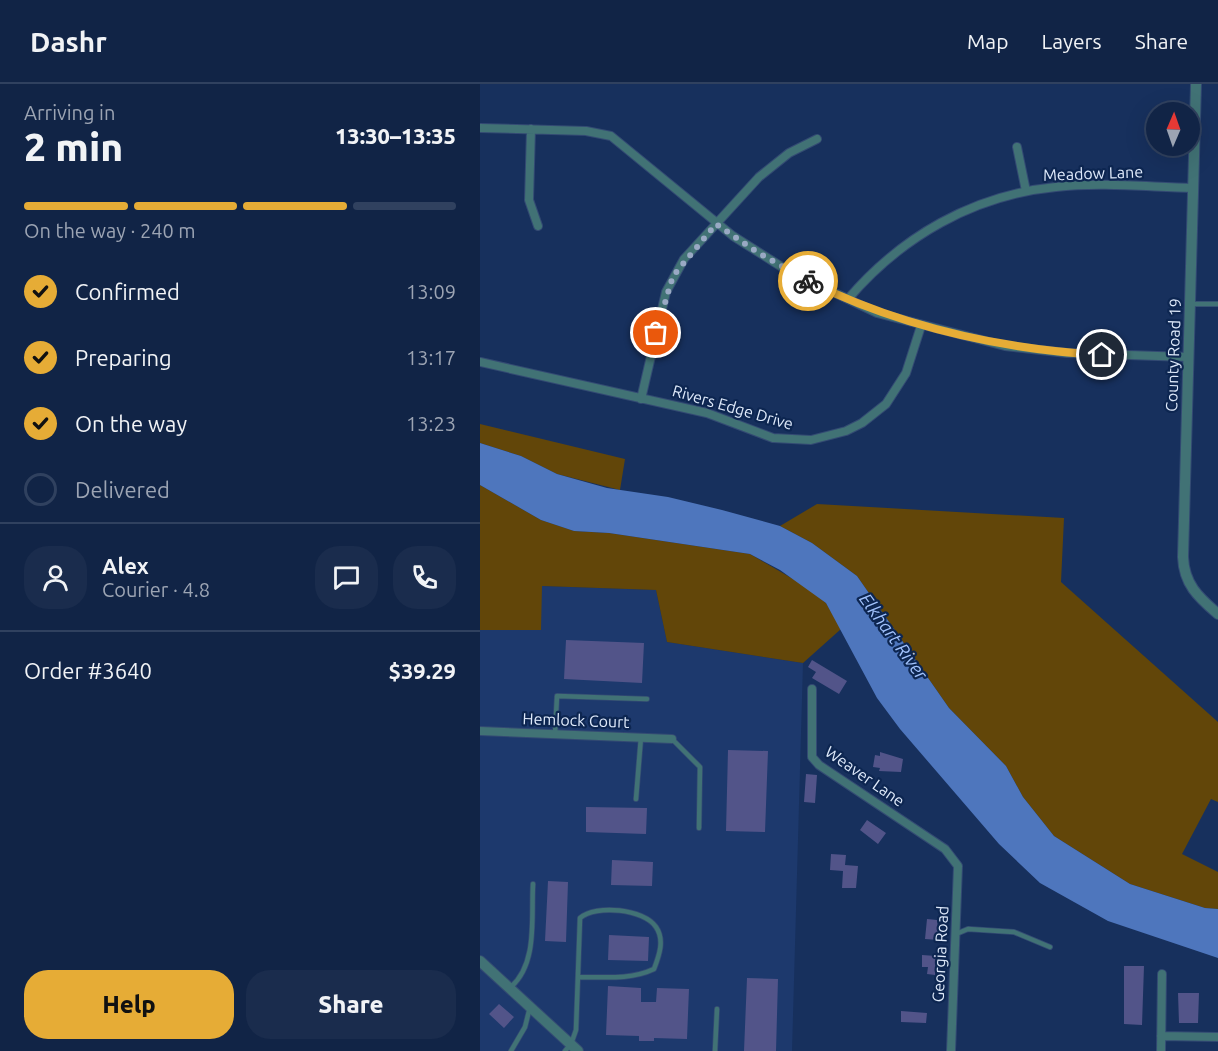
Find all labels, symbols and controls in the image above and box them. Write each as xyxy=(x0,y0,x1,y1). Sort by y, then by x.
text: Dashr xyxy=(30,26,107,57)
text: Map xyxy=(967,29,1008,53)
text: Layers xyxy=(1041,29,1102,53)
text: Share xyxy=(1135,29,1188,53)
text: Arriving in xyxy=(24,101,115,124)
north arrow xyxy=(1146,102,1200,156)
map controls xyxy=(1146,102,1200,156)
text: 13:30–13:35 xyxy=(335,123,456,148)
text: 2 min xyxy=(24,125,123,168)
street label: Meadow Lane xyxy=(1043,162,1143,184)
text: On the way · 240 m xyxy=(24,219,196,242)
courier xyxy=(778,251,838,311)
icon: bike xyxy=(792,265,825,298)
icon: check xyxy=(24,275,57,308)
text: Confirmed xyxy=(75,279,180,304)
text: 13:09 xyxy=(406,280,456,303)
street label: County Road 19 xyxy=(1162,298,1184,412)
pin xyxy=(630,307,681,358)
icon: bag xyxy=(639,316,672,349)
pin xyxy=(1076,329,1127,380)
icon: home xyxy=(1085,338,1118,371)
icon: check xyxy=(24,341,57,374)
text: Preparing xyxy=(75,345,172,370)
text: 13:17 xyxy=(406,346,456,369)
street label: Rivers Edge Drive xyxy=(671,381,795,433)
icon: check xyxy=(24,407,57,440)
text: On the way xyxy=(75,411,187,436)
text: 13:23 xyxy=(406,412,456,435)
text: Delivered xyxy=(75,477,170,502)
button: person xyxy=(24,546,87,609)
button: chat xyxy=(315,546,378,609)
button: phone xyxy=(393,546,456,609)
text: Alex xyxy=(102,553,149,578)
text: Courier · 4.8 xyxy=(102,578,210,601)
water label: Elkhart River xyxy=(856,589,933,684)
text: Order #3640 xyxy=(24,658,152,683)
text: $39.29 xyxy=(389,658,456,683)
street label: Hemlock Court xyxy=(522,709,631,731)
street label: Weaver Lane xyxy=(822,742,908,810)
street label: Georgia Road xyxy=(928,905,952,1003)
button: Help xyxy=(24,970,234,1039)
button: Share xyxy=(246,970,456,1039)

